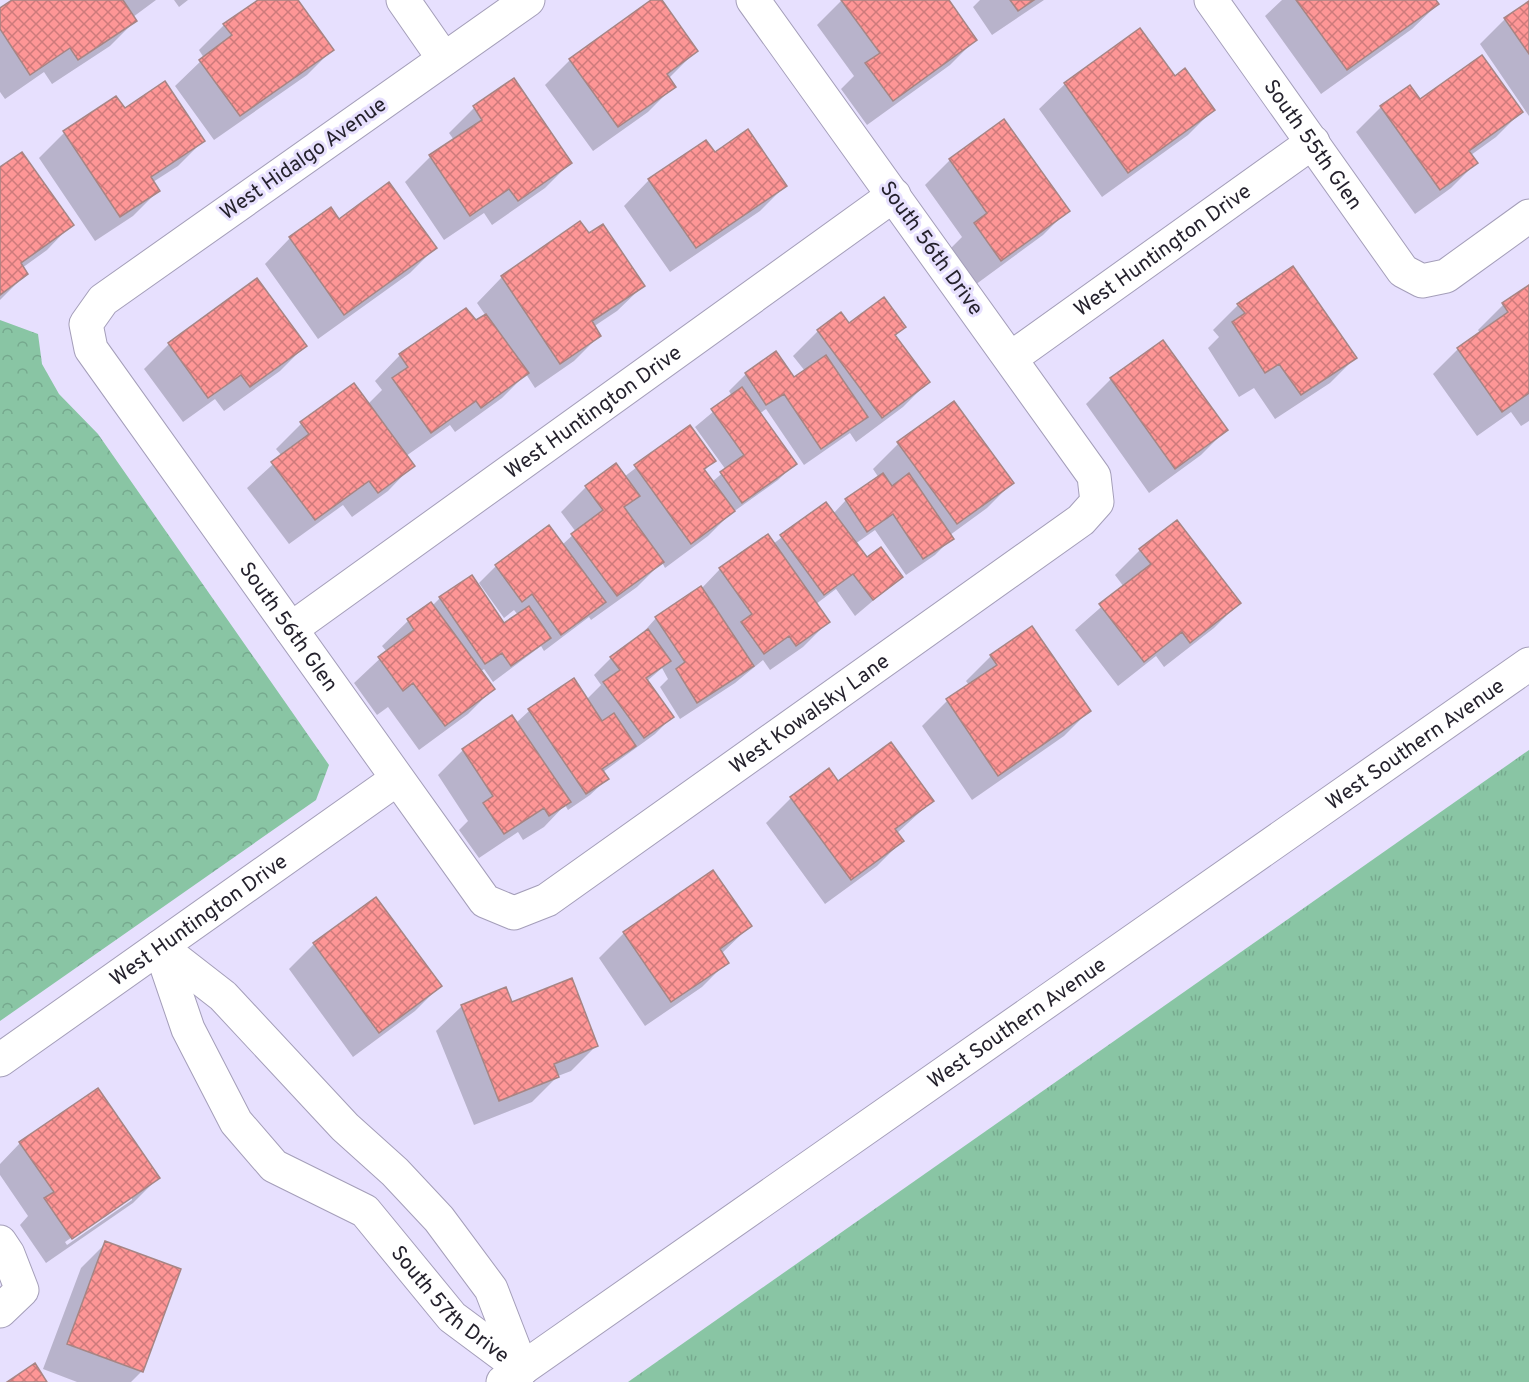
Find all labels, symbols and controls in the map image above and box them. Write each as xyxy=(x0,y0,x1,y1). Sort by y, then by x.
street label: South 55th Glen xyxy=(1257,75,1368,216)
street label: West Hidalgo Avenue xyxy=(215,92,392,227)
street label: South 56th Drive xyxy=(873,176,989,321)
street label: West Huntington Drive xyxy=(1069,178,1257,324)
street label: West Huntington Drive xyxy=(500,340,688,486)
street label: South 56th Glen xyxy=(232,557,343,698)
street label: West Kowalsky Lane xyxy=(725,648,895,781)
street label: West Southern Avenue xyxy=(1321,673,1510,817)
street label: West Huntington Drive xyxy=(105,849,293,993)
street label: West Southern Avenue xyxy=(923,952,1112,1096)
street label: South 57th Drive xyxy=(384,1241,514,1370)

